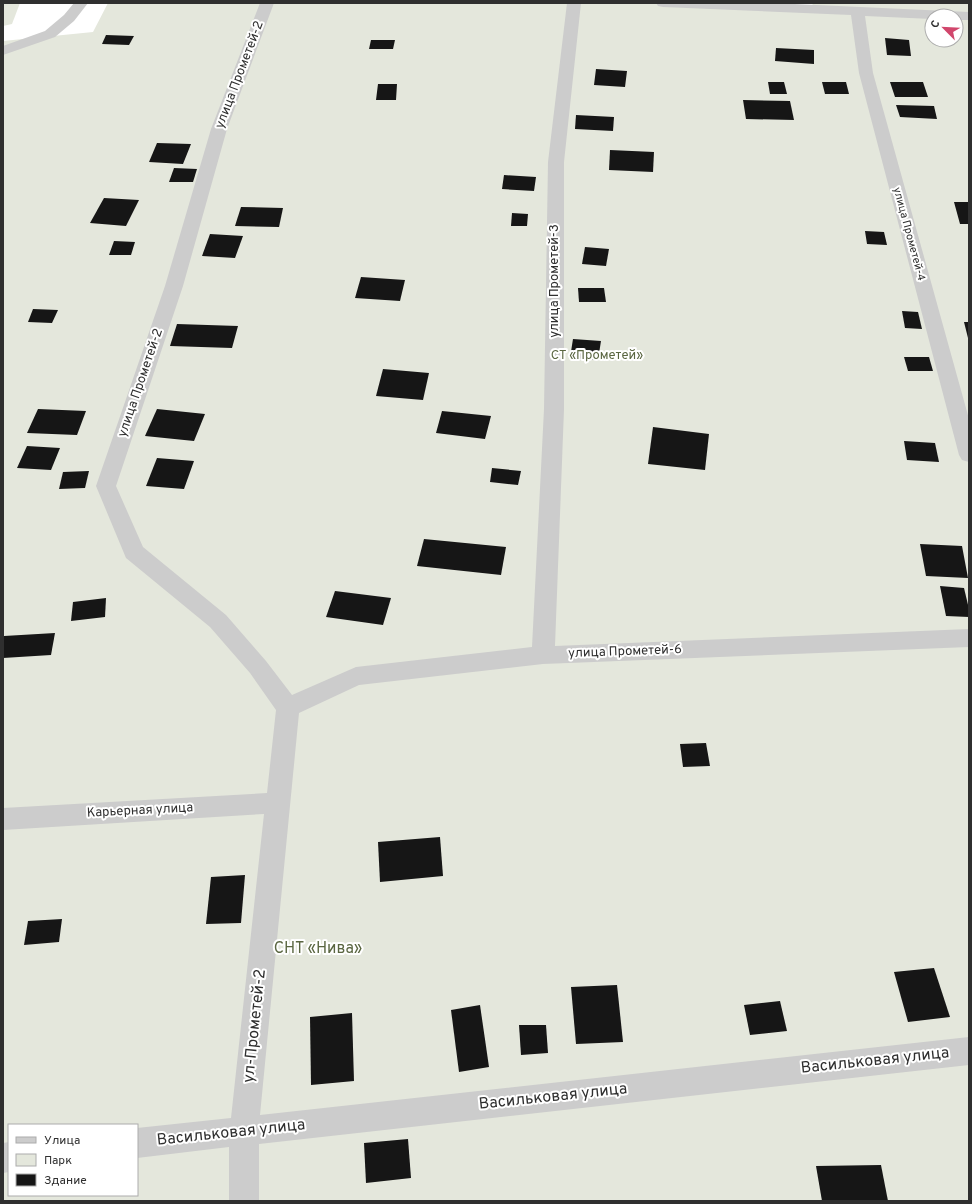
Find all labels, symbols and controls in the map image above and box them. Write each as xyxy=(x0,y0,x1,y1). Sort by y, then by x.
north arrow xyxy=(924,8,964,48)
text: С xyxy=(928,18,944,30)
street label: улица Прометей-2 xyxy=(212,19,268,131)
street label: улица Прометей-4 xyxy=(890,186,928,283)
street label: улица Прометей-3 xyxy=(547,224,563,338)
street label: улица Прометей-2 xyxy=(115,327,167,439)
park label: СТ «Прометей» xyxy=(551,348,643,364)
street label: улица Прометей-6 xyxy=(568,642,682,662)
street label: Карьерная улица xyxy=(86,800,194,822)
park label: СНТ «Нива» xyxy=(274,939,362,959)
street label: ул-Прометей-2 xyxy=(239,968,271,1084)
street label: Васильковая улица xyxy=(800,1043,950,1079)
street label: Васильковая улица xyxy=(478,1079,628,1115)
street label: Васильковая улица xyxy=(156,1115,306,1151)
legend xyxy=(8,1124,138,1196)
text: Улица xyxy=(44,1133,80,1149)
text: Парк xyxy=(44,1153,72,1169)
text: Здание xyxy=(44,1173,87,1189)

